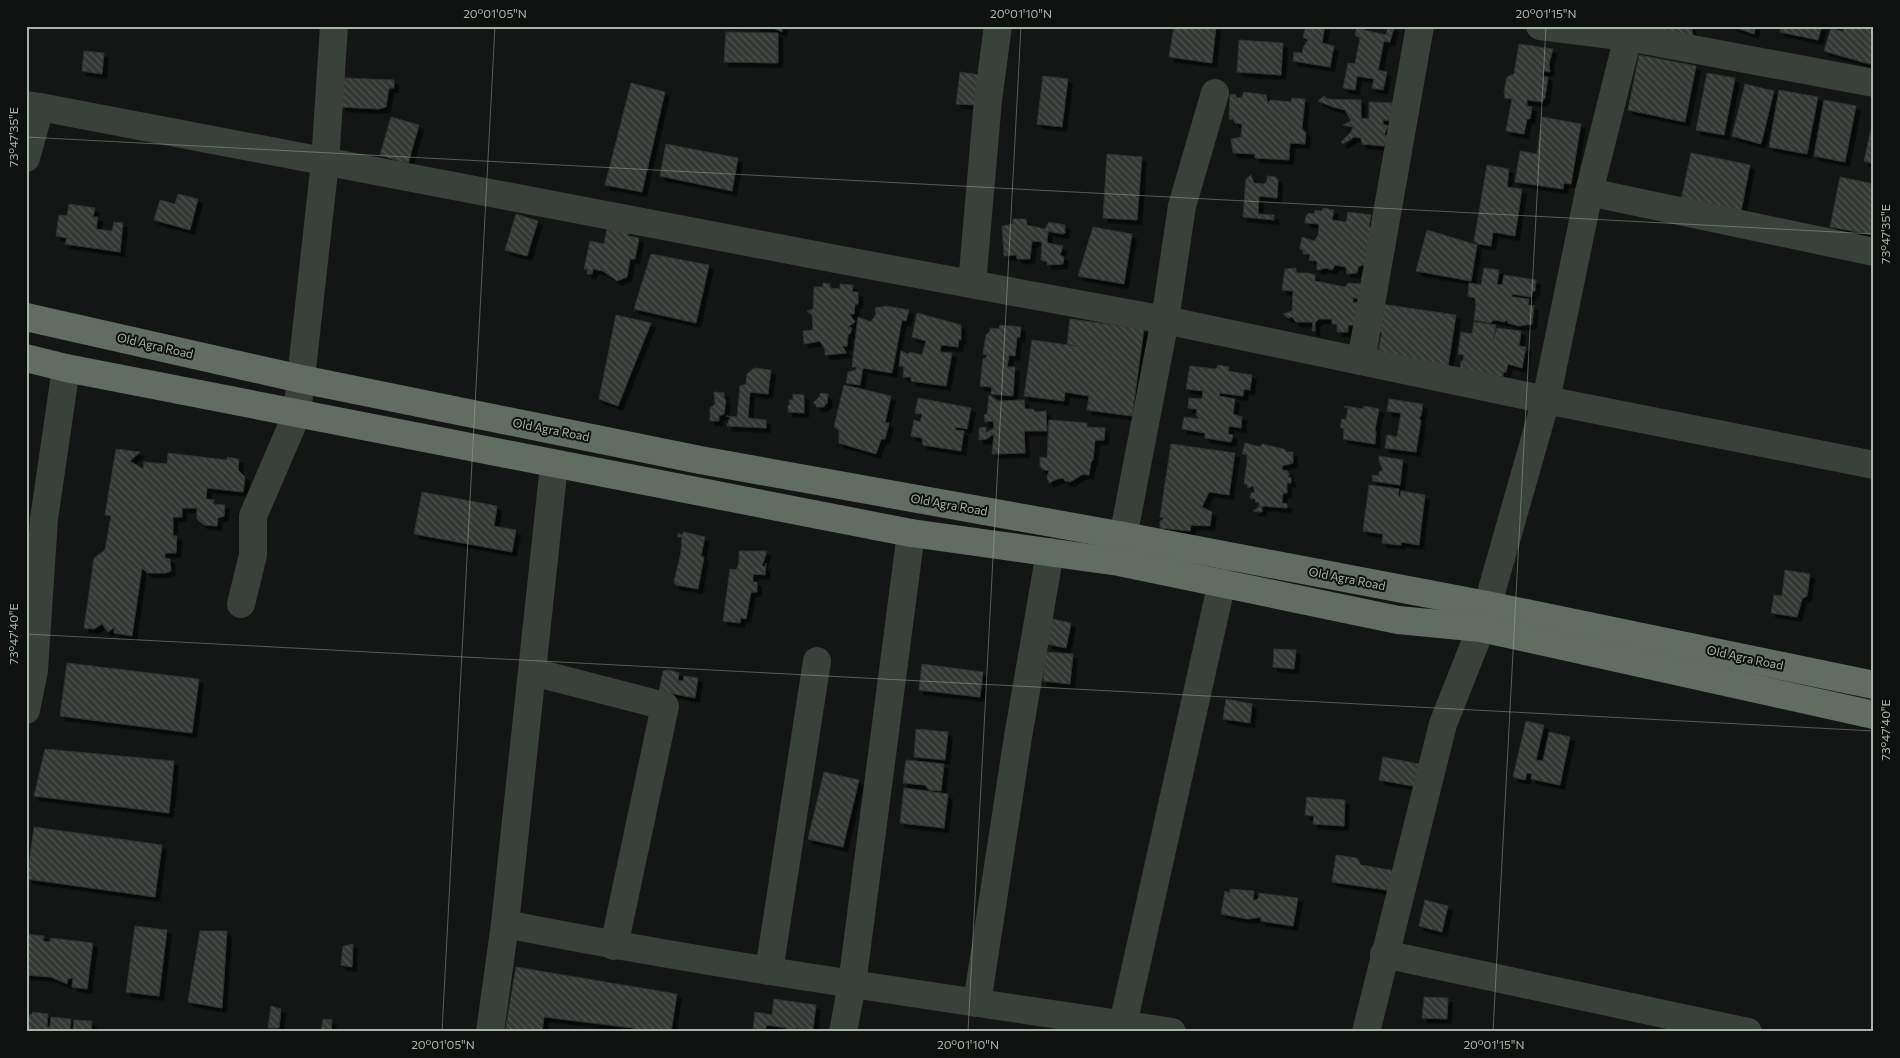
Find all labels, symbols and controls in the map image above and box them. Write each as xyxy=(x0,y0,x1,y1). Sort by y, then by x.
text: 20°01'05"N xyxy=(463,6,527,20)
text: 20°01'10"N xyxy=(990,6,1052,20)
text: 20°01'15"N xyxy=(1516,6,1577,20)
text: 73°47'35"E xyxy=(6,107,20,167)
text: 73°47'35"E xyxy=(1878,204,1892,264)
street label: Old Agra Road xyxy=(116,329,195,361)
street label: Old Agra Road xyxy=(512,415,591,443)
street label: Old Agra Road xyxy=(910,490,989,518)
street label: Old Agra Road xyxy=(1308,564,1387,592)
text: 73°47'40"E xyxy=(6,603,20,665)
street label: Old Agra Road xyxy=(1706,642,1785,672)
text: 73°47'40"E xyxy=(1878,699,1892,761)
text: 20°01'05"N xyxy=(411,1037,475,1051)
text: 20°01'10"N xyxy=(937,1037,999,1051)
text: 20°01'15"N xyxy=(1464,1037,1525,1051)

